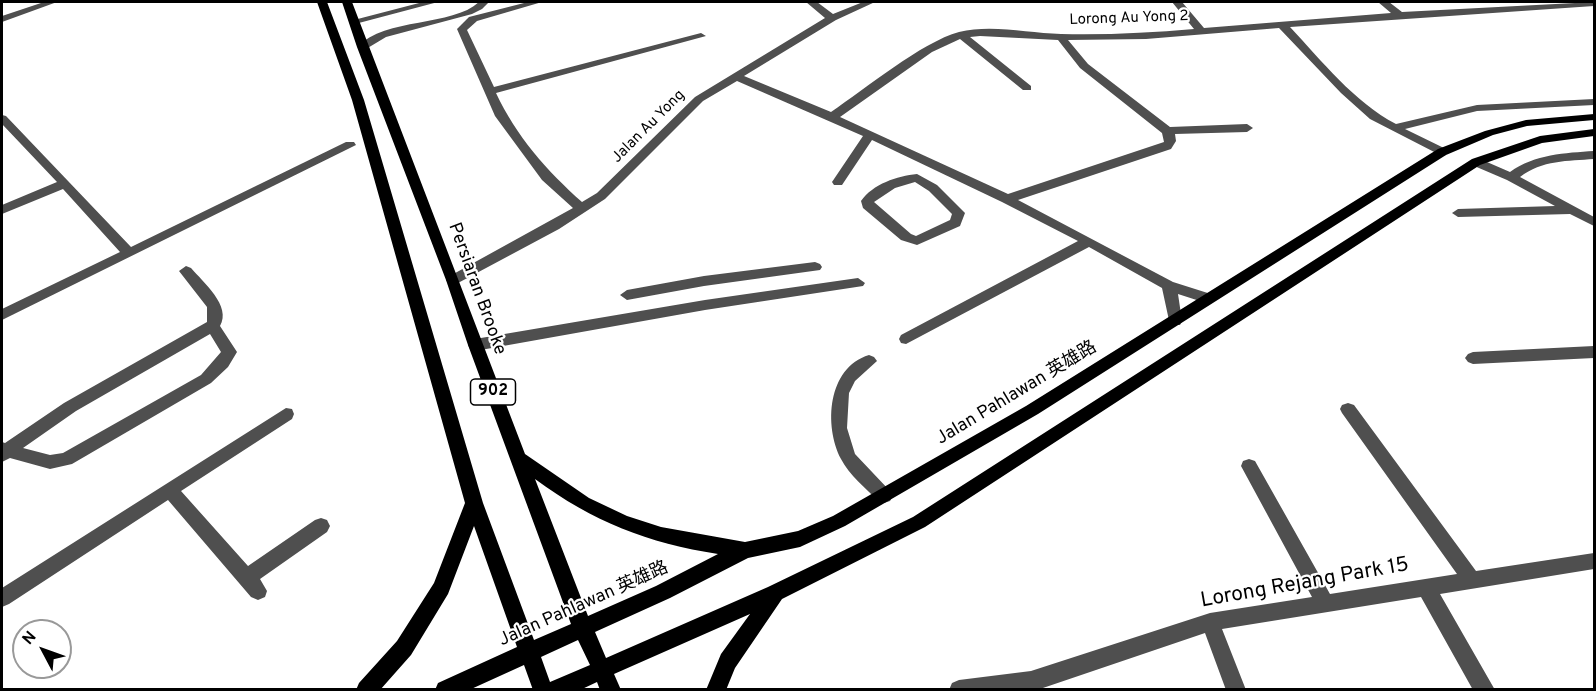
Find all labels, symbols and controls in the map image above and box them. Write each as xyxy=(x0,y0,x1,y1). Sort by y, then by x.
street label: Lorong Au Yong 2 xyxy=(1069,8,1189,30)
street label: Jalan Au Yong xyxy=(609,87,689,167)
street label: Persiaran Brooke xyxy=(442,220,510,358)
street label: Jalan Pahlawan 英雄路 xyxy=(933,338,1101,450)
road number: 902 xyxy=(470,379,516,405)
street label: Lorong Rejang Park 15 xyxy=(1199,553,1411,615)
street label: Jalan Pahlawan 英雄路 xyxy=(496,558,672,652)
north arrow xyxy=(12,619,72,679)
text: N xyxy=(19,628,41,649)

